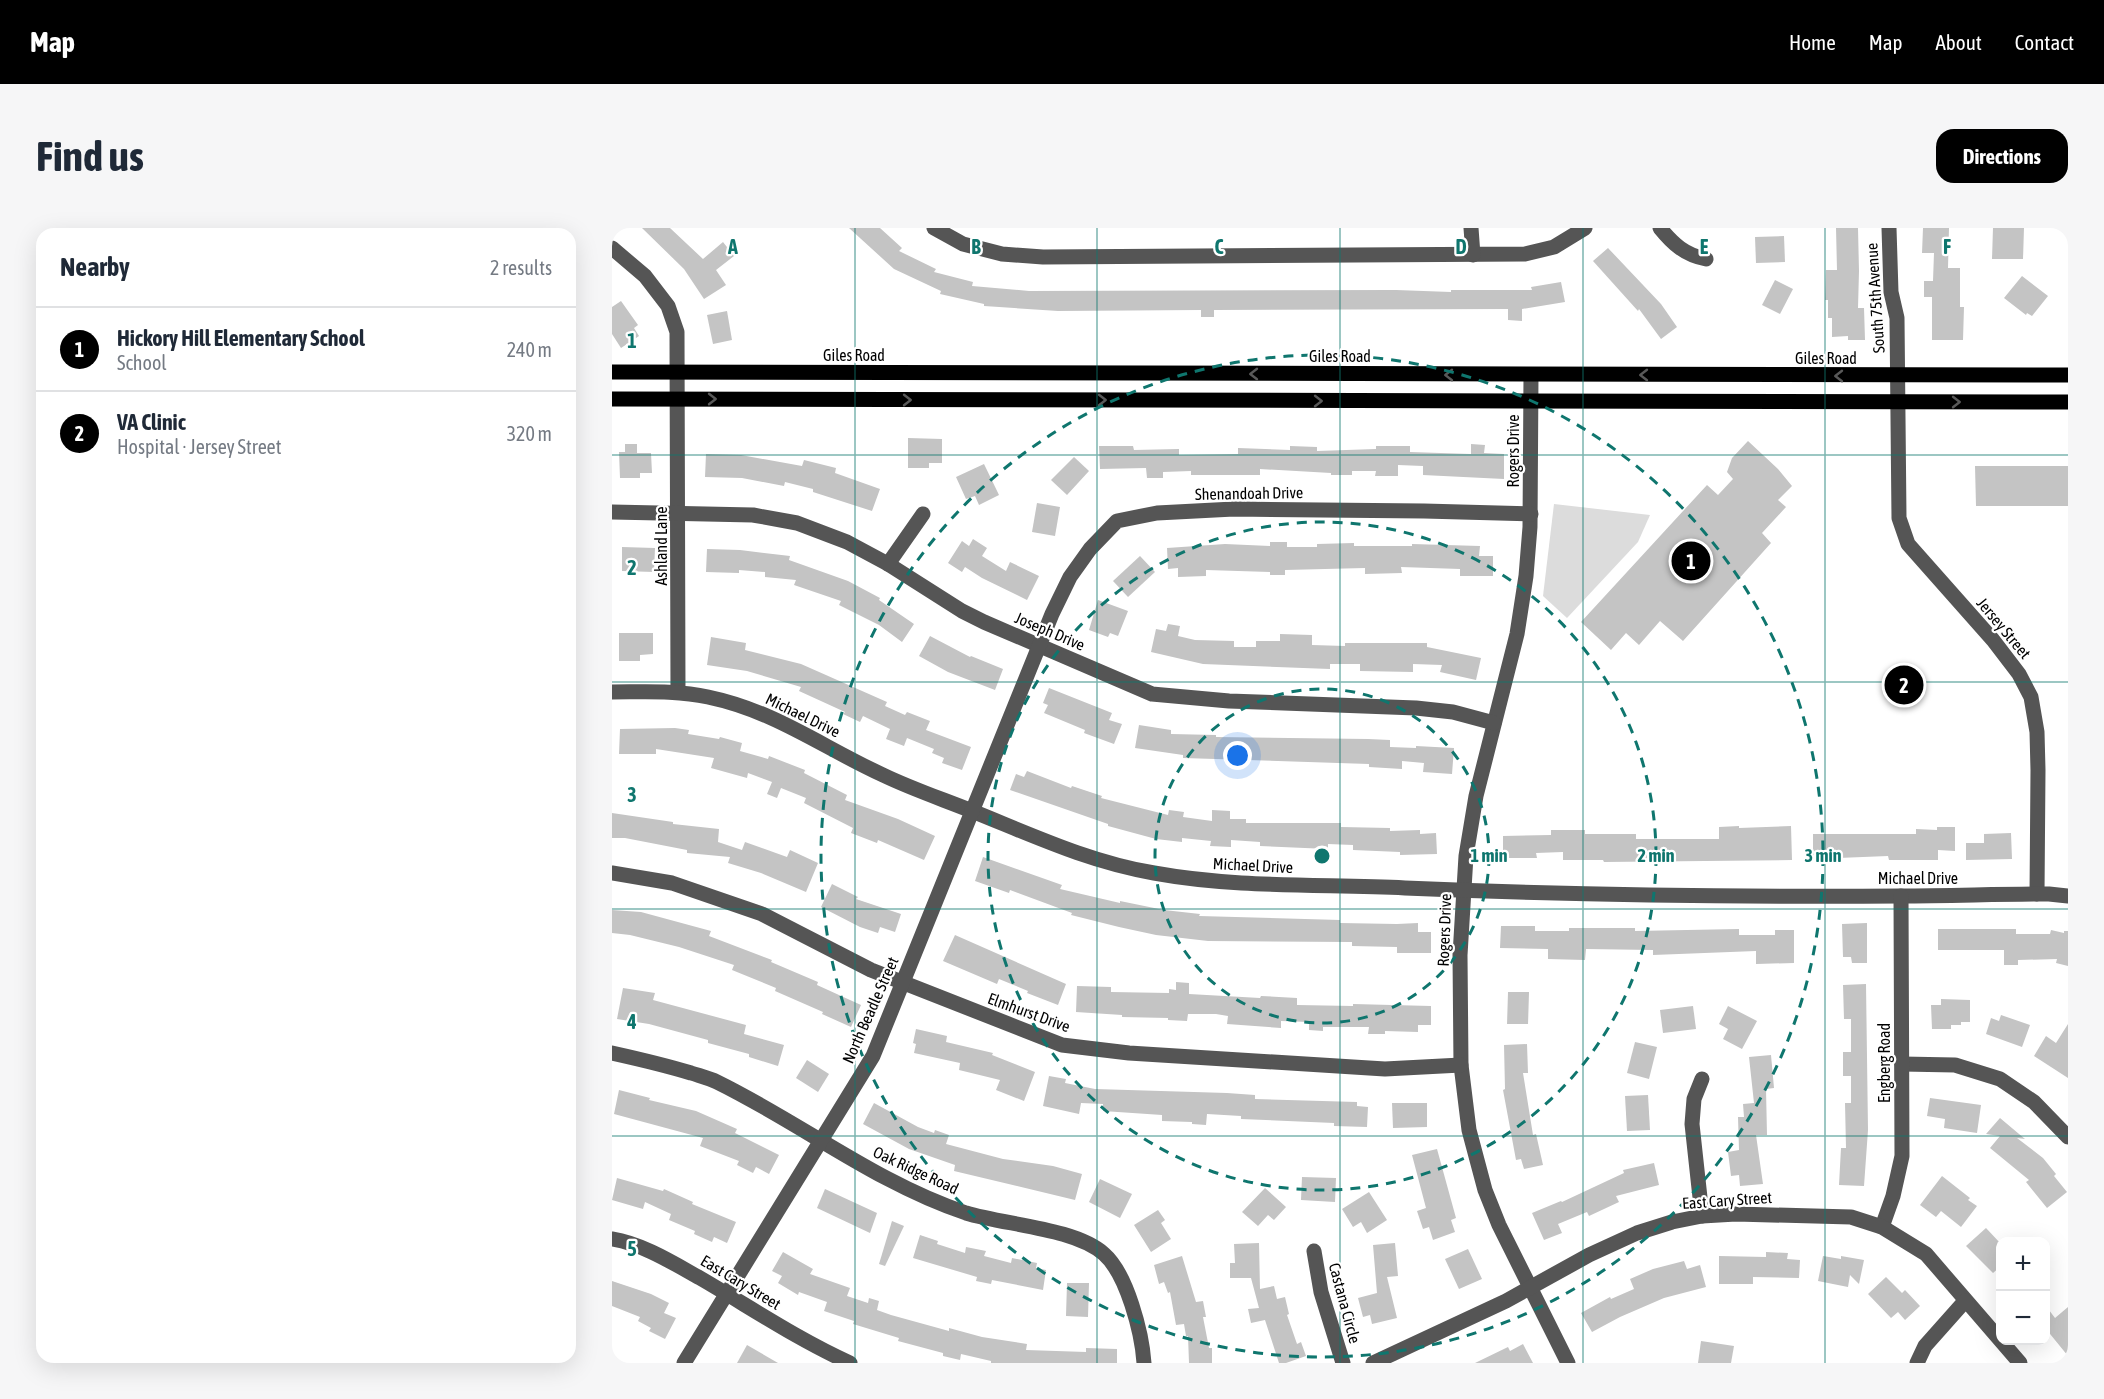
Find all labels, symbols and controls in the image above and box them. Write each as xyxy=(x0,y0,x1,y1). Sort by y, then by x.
text: Map xyxy=(30,26,75,58)
text: Home xyxy=(1789,30,1836,54)
text: Map xyxy=(1869,30,1903,54)
text: About xyxy=(1936,30,1982,54)
text: Contact xyxy=(2015,30,2074,54)
button: Directions xyxy=(1936,129,2068,183)
text: Find us xyxy=(36,132,144,180)
text: A xyxy=(727,235,738,258)
text: B xyxy=(971,235,981,258)
text: C xyxy=(1215,235,1224,258)
text: D xyxy=(1455,235,1467,258)
text: E xyxy=(1700,235,1709,258)
text: F xyxy=(1943,235,1951,258)
street label: South 75th Avenue xyxy=(1862,242,1888,354)
text: Nearby xyxy=(60,252,130,282)
text: 2 results xyxy=(490,256,552,279)
text: Hickory Hill Elementary School xyxy=(117,325,365,351)
text: 1 xyxy=(627,329,637,352)
text: 1 xyxy=(75,338,84,361)
text: 240 m xyxy=(507,338,552,361)
street label: Giles Road xyxy=(823,346,885,364)
street label: Giles Road xyxy=(1309,347,1371,365)
street label: Giles Road xyxy=(1795,349,1857,367)
text: School xyxy=(117,351,167,374)
one-way arrow xyxy=(1249,368,1258,380)
one-way arrow xyxy=(1444,369,1453,381)
one-way arrow xyxy=(1639,369,1648,381)
one-way arrow xyxy=(1834,370,1843,382)
one-way arrow xyxy=(708,393,717,405)
one-way arrow xyxy=(903,394,912,406)
one-way arrow xyxy=(1098,394,1107,406)
one-way arrow xyxy=(1314,395,1323,407)
one-way arrow xyxy=(1951,396,1960,408)
text: VA Clinic xyxy=(117,409,186,435)
street label: Rogers Drive xyxy=(1504,415,1523,487)
text: 2 xyxy=(75,422,84,445)
text: 320 m xyxy=(507,422,552,445)
text: Hospital · Jersey Street xyxy=(117,435,281,458)
street label: Shenandoah Drive xyxy=(1195,483,1303,503)
street label: Ashland Lane xyxy=(652,506,670,586)
pin: 1 xyxy=(1672,538,1710,584)
text: 2 xyxy=(627,556,637,579)
street label: Jersey Street xyxy=(1973,594,2035,663)
street label: Joseph Drive xyxy=(1012,608,1088,655)
pin: 2 xyxy=(1884,662,1924,708)
street label: Michael Drive xyxy=(763,689,843,741)
your location xyxy=(1223,741,1252,770)
text: 3 xyxy=(627,783,637,806)
text: 1 min xyxy=(1471,845,1508,866)
text: 2 min xyxy=(1638,845,1675,866)
text: 3 min xyxy=(1805,845,1842,866)
centre of rings xyxy=(1312,846,1332,866)
street label: Michael Drive xyxy=(1212,854,1294,876)
street label: Michael Drive xyxy=(1878,869,1958,887)
street label: Rogers Drive xyxy=(1434,893,1455,967)
street label: North Beadle Street xyxy=(838,954,902,1066)
street label: Elmhurst Drive xyxy=(985,989,1073,1035)
text: 4 xyxy=(626,1010,637,1033)
street label: Engberg Road xyxy=(1875,1023,1894,1103)
street label: Oak Ridge Road xyxy=(870,1142,961,1198)
street label: East Cary Street xyxy=(1682,1188,1773,1213)
text: 5 xyxy=(627,1237,637,1260)
map controls xyxy=(1996,1237,2050,1345)
button: + xyxy=(1996,1237,2050,1291)
street label: East Cary Street xyxy=(697,1251,785,1314)
street label: Castana Circle xyxy=(1326,1261,1364,1345)
button: − xyxy=(1996,1291,2050,1345)

